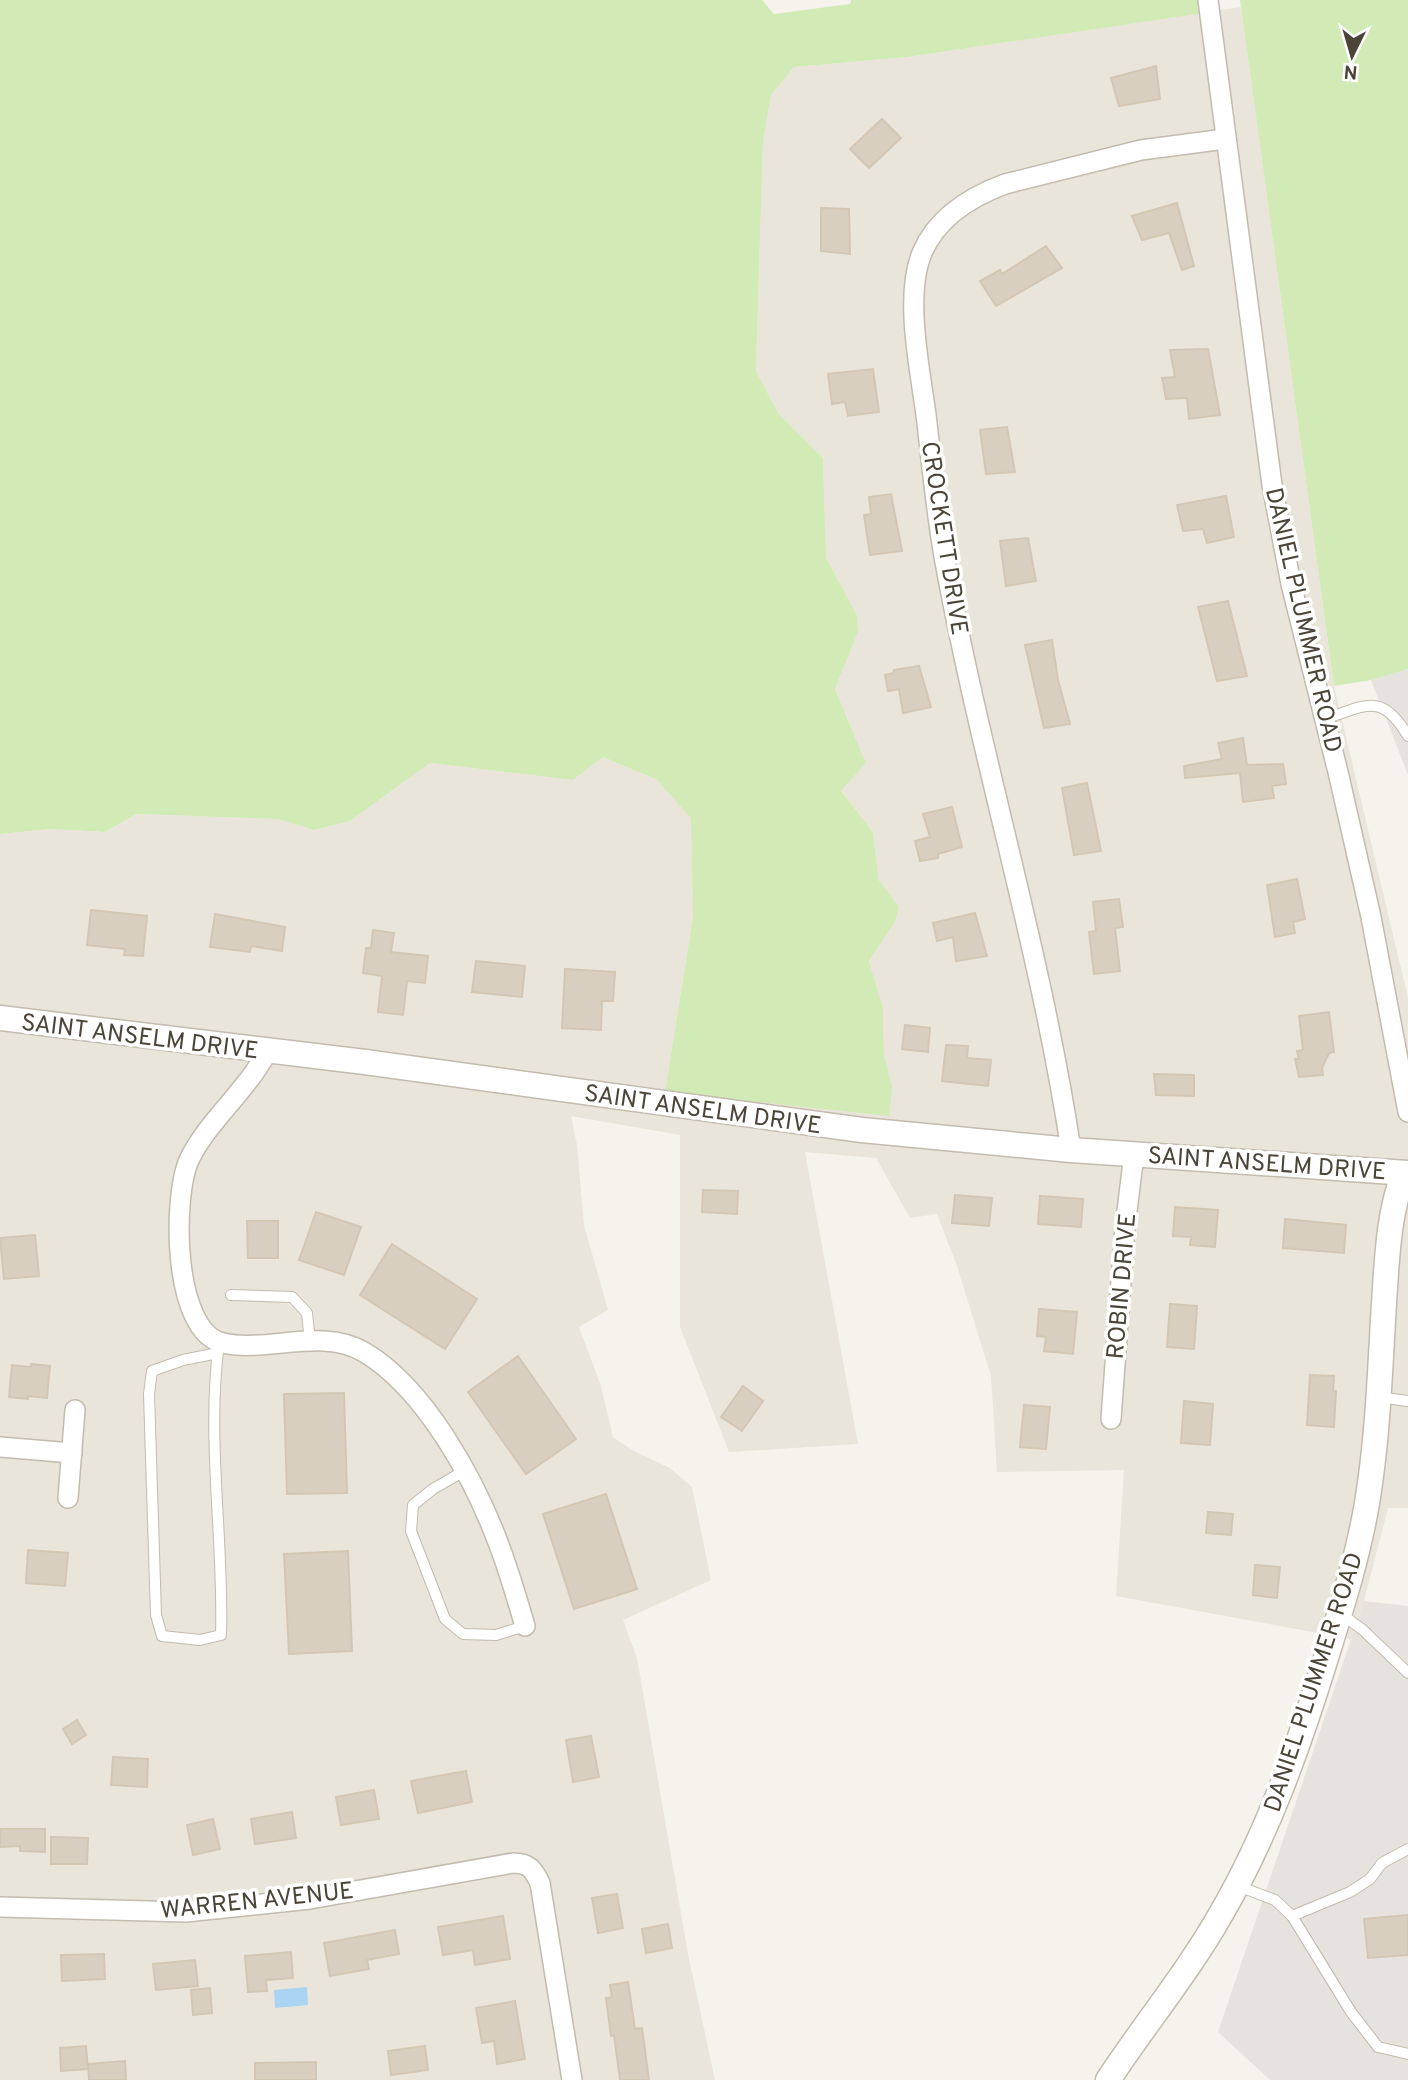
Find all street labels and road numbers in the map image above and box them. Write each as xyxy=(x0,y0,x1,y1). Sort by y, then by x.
street label: CROCKETT DRIVE xyxy=(913,439,973,637)
street label: DANIEL PLUMMER ROAD xyxy=(1257,485,1347,756)
street label: SAINT ANSELM DRIVE xyxy=(19,1009,260,1067)
street label: SAINT ANSELM DRIVE xyxy=(582,1079,823,1142)
street label: SAINT ANSELM DRIVE xyxy=(1147,1142,1387,1188)
street label: ROBIN DRIVE xyxy=(1102,1212,1144,1361)
street label: DANIEL PLUMMER ROAD xyxy=(1259,1549,1371,1816)
street label: WARREN AVENUE xyxy=(159,1877,355,1927)

